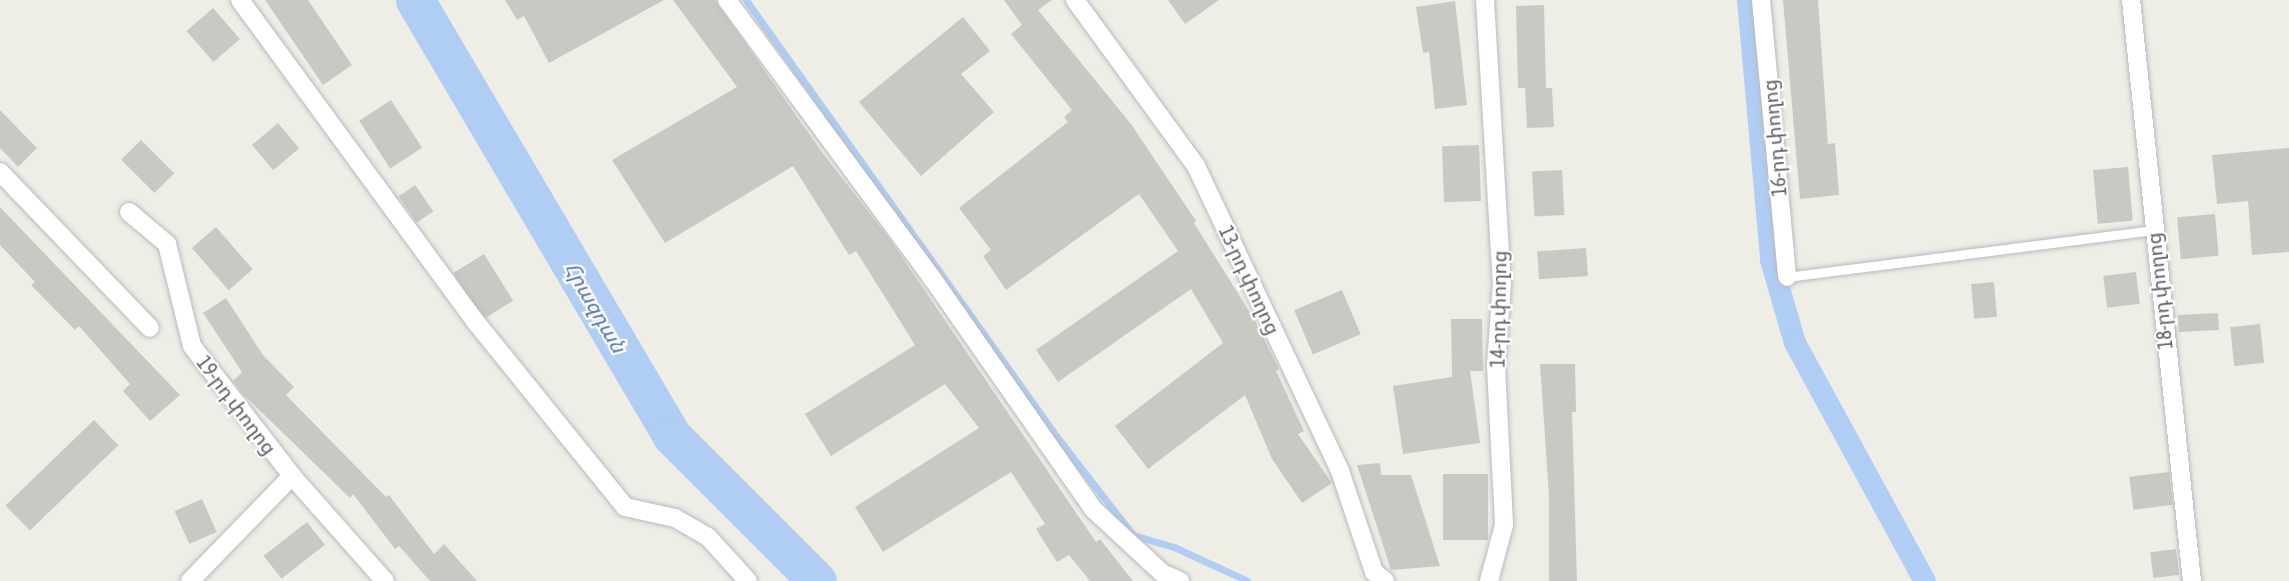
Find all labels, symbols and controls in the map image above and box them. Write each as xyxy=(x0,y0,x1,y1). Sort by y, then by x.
street label: 16-րդ փողոց xyxy=(1757,79,1791,197)
street label: 13-րդ փողոց xyxy=(1214,222,1286,338)
street label: 18-րդ փողոց xyxy=(2141,231,2177,351)
street label: 14-րդ փողոց xyxy=(1485,250,1511,368)
water label: Հրազդան xyxy=(560,257,632,357)
street label: 19-րդ փողոց xyxy=(192,351,282,459)

